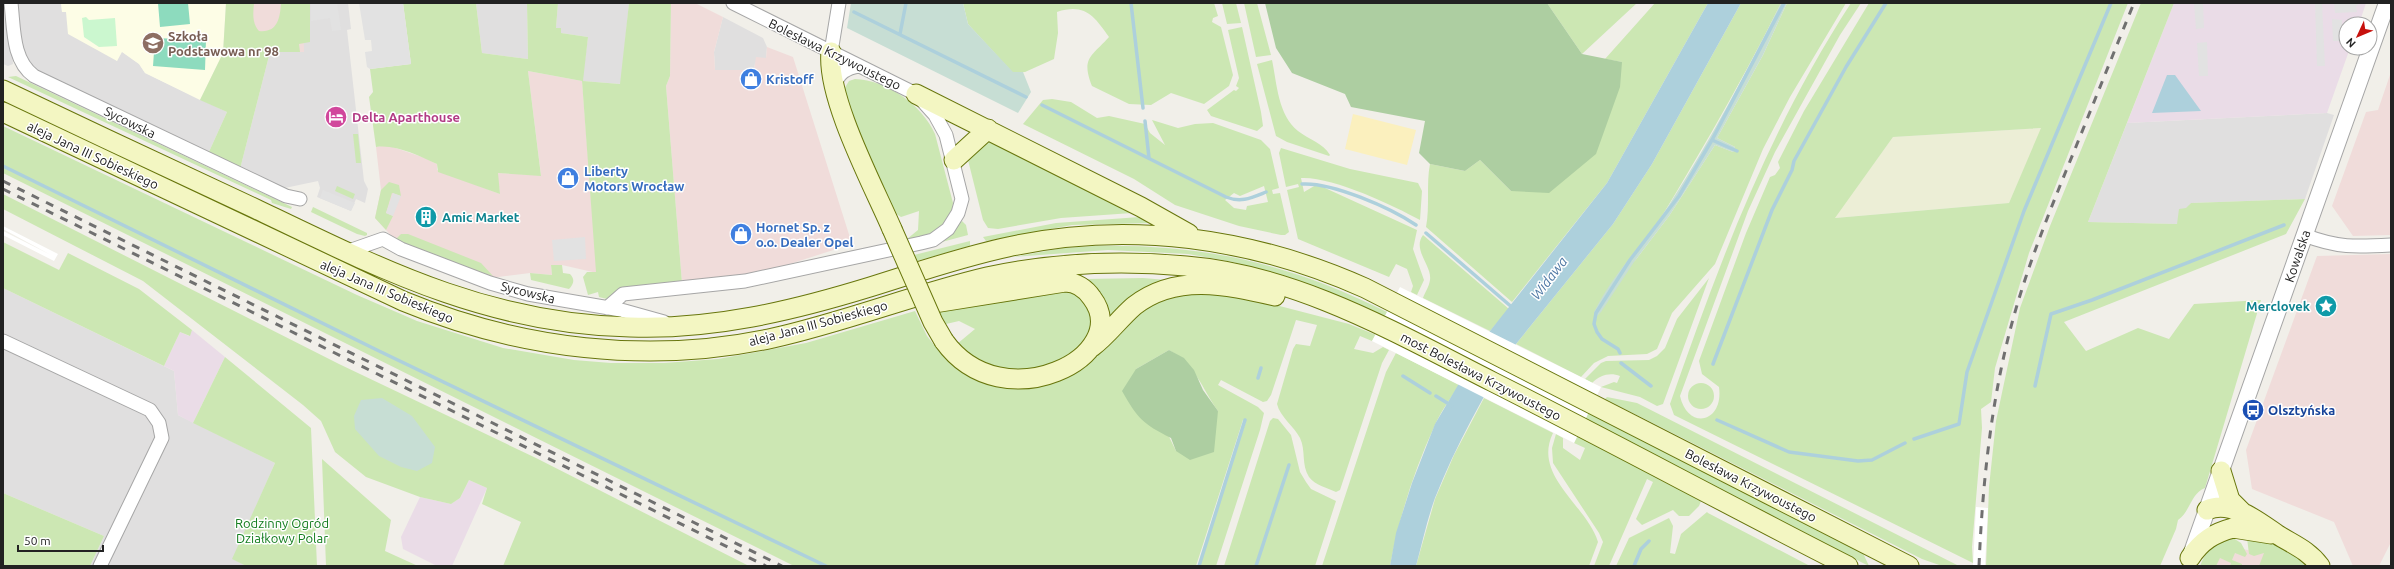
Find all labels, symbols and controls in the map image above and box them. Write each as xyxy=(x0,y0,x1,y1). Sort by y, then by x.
street label: Bolesława Krzywoustego xyxy=(767,16,903,92)
north arrow xyxy=(2338,16,2378,56)
place label: Szkoła Podstawowa nr 98 xyxy=(168,29,279,58)
school or university icon: Szkoła Podstawowa nr 98 xyxy=(140,30,166,56)
text: N xyxy=(2344,36,2358,50)
shop icon: Kristoff xyxy=(738,66,764,92)
place label: Kristoff xyxy=(766,72,814,86)
street label: Sycowska xyxy=(102,104,158,140)
hotel icon: Delta Aparthouse xyxy=(323,104,349,130)
place label: Delta Aparthouse xyxy=(352,110,460,124)
street label: aleja Jana III Sobieskiego xyxy=(25,118,161,192)
place label: Liberty Motors Wrocław xyxy=(584,164,684,193)
shop icon: Liberty Motors Wrocław xyxy=(555,165,581,191)
building icon: Amic Market xyxy=(413,204,439,230)
place label: Amic Market xyxy=(442,210,520,224)
place label: Hornet Sp. z o.o. Dealer Opel xyxy=(756,220,854,249)
shop icon: Hornet Sp. z o.o. Dealer Opel xyxy=(728,221,754,247)
street label: Kowalska xyxy=(2282,228,2312,284)
water label: Widawa xyxy=(1527,253,1571,303)
street label: aleja Jana III Sobieskiego xyxy=(318,257,456,325)
street label: Sycowska xyxy=(499,279,557,305)
place icon: Merclovek xyxy=(2313,293,2339,319)
street label: aleja Jana III Sobieskiego xyxy=(747,298,889,348)
place label: Merclovek xyxy=(2246,299,2311,313)
street label: most Bolesława Krzywoustego xyxy=(1399,329,1563,423)
bus stop icon: Olsztyńska xyxy=(2240,397,2266,423)
place label: Olsztyńska xyxy=(2268,403,2335,417)
street label: Bolesława Krzywoustego xyxy=(1683,446,1819,524)
park label: Rodzinny Ogród Działkowy Polar xyxy=(235,516,329,545)
scale bar xyxy=(18,527,103,553)
text: 50 m xyxy=(24,534,51,547)

